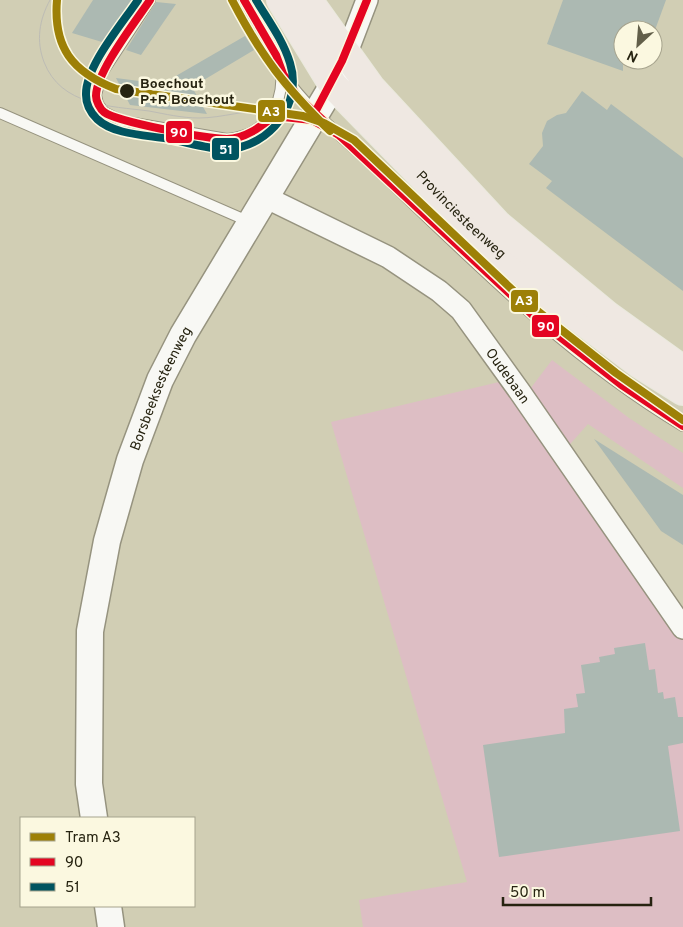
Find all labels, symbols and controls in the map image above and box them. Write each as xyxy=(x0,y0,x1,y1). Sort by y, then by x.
north arrow xyxy=(613,20,663,70)
text: N xyxy=(625,45,641,65)
place label: Boechout P+R Boechout xyxy=(140,76,234,109)
marker: Boechout P+R Boechout xyxy=(118,82,136,100)
line badge: A3 xyxy=(257,99,286,123)
text: A3 xyxy=(262,104,280,121)
line badge: 90 xyxy=(165,120,193,144)
text: 90 xyxy=(170,125,188,142)
line badge: 51 xyxy=(211,137,240,161)
text: 51 xyxy=(219,142,233,159)
street label: Provinciesteenweg xyxy=(412,168,509,263)
line badge: A3 xyxy=(510,289,539,313)
text: A3 xyxy=(515,293,533,310)
line badge: 90 xyxy=(531,314,560,338)
text: 90 xyxy=(537,319,555,336)
street label: Borsbeeksesteenweg xyxy=(127,324,196,453)
street label: Oudebaan xyxy=(481,345,533,408)
legend xyxy=(20,817,195,907)
text: Tram A3 xyxy=(65,829,121,848)
text: 90 xyxy=(65,854,83,873)
scale bar xyxy=(503,874,650,906)
text: 51 xyxy=(65,879,80,898)
text: 50 m xyxy=(510,884,545,903)

